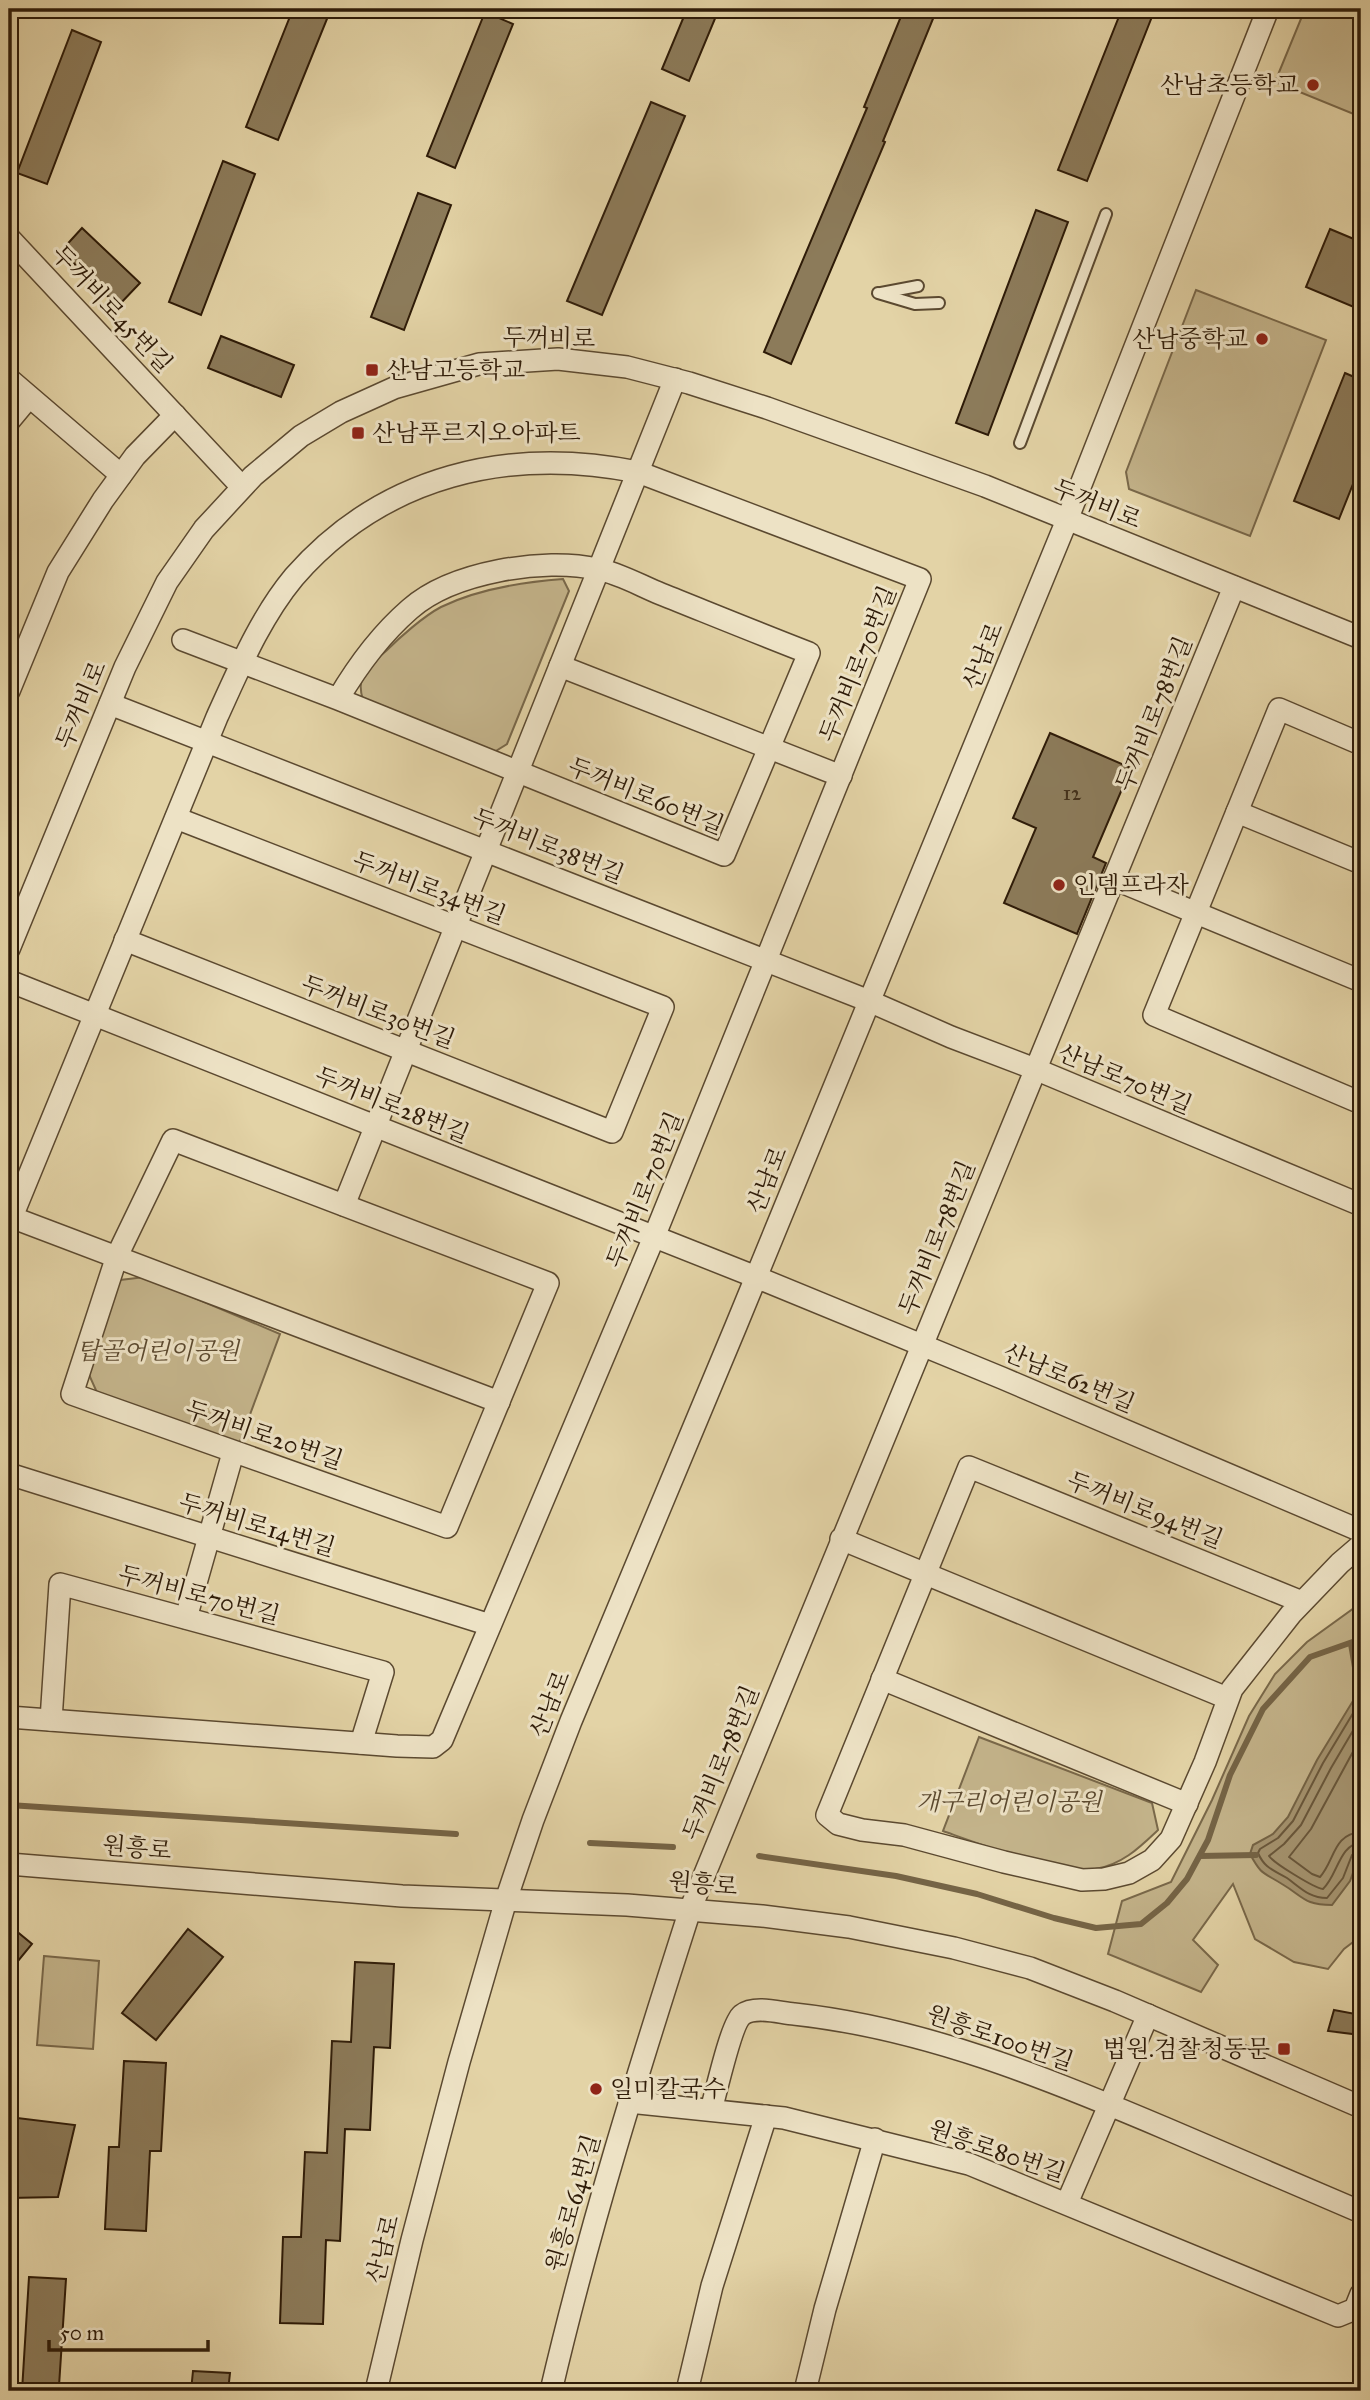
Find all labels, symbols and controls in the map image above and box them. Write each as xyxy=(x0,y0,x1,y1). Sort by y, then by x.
place label: 산남초등학교 xyxy=(1160,70,1299,100)
marker: 산남초등학교 xyxy=(1305,77,1321,93)
street label: 두꺼비로45번길 xyxy=(45,239,179,379)
street label: 두꺼비로 xyxy=(502,322,596,354)
place label: 산남중학교 xyxy=(1132,324,1248,354)
marker: 산남중학교 xyxy=(1254,331,1270,347)
place label: 산남고등학교 xyxy=(386,355,525,385)
marker: 산남고등학교 xyxy=(364,362,380,378)
place label: 산남푸르지오아파트 xyxy=(372,418,581,448)
marker: 산남푸르지오아파트 xyxy=(350,425,366,441)
street label: 두꺼비로 xyxy=(1048,473,1146,535)
street label: 두꺼비로70번길 xyxy=(813,581,903,747)
street label: 산남로 xyxy=(956,618,1010,694)
street label: 두꺼비로78번길 xyxy=(1109,632,1199,796)
street label: 두꺼비로 xyxy=(49,656,113,754)
street label: 두꺼비로60번길 xyxy=(564,751,728,841)
house number: 12 xyxy=(1063,780,1082,806)
street label: 두꺼비로38번길 xyxy=(468,802,628,890)
street label: 두꺼비로34번길 xyxy=(348,845,510,931)
place label: 인뎀프라자 xyxy=(1073,870,1189,900)
marker: 인뎀프라자 xyxy=(1051,877,1067,893)
street label: 두꺼비로30번길 xyxy=(297,969,459,1055)
street label: 산남로70번길 xyxy=(1053,1037,1197,1121)
street label: 두꺼비로28번길 xyxy=(310,1060,474,1150)
street label: 두꺼비로70번길 xyxy=(600,1107,690,1273)
street label: 산남로 xyxy=(740,1142,794,1218)
street label: 두꺼비로78번길 xyxy=(892,1156,982,1320)
park label: 탑골어린이공원 xyxy=(77,1336,241,1366)
street label: 산남로62번길 xyxy=(999,1337,1139,1419)
street label: 두꺼비로20번길 xyxy=(181,1394,347,1476)
street label: 두꺼비로94번길 xyxy=(1063,1465,1227,1555)
street label: 두꺼비로14번길 xyxy=(175,1487,339,1563)
street label: 두꺼비로70번길 xyxy=(115,1559,283,1631)
street label: 산남로 xyxy=(523,1666,577,1742)
street label: 두꺼비로78번길 xyxy=(676,1681,766,1845)
park label: 개구리어린이공원 xyxy=(916,1787,1104,1817)
street label: 원흥로 xyxy=(101,1830,173,1866)
street label: 원흥로 xyxy=(667,1866,739,1902)
street label: 원흥로100번길 xyxy=(923,1999,1077,2077)
place label: 법원.검찰청동문 xyxy=(1103,2034,1270,2064)
marker: 법원.검찰청동문 xyxy=(1276,2041,1292,2057)
place label: 일미칼국수 xyxy=(610,2074,726,2104)
marker: 일미칼국수 xyxy=(588,2081,604,2097)
street label: 원흥로80번길 xyxy=(925,2114,1069,2188)
street label: 원흥로64번길 xyxy=(539,2131,607,2275)
street label: 산남로 xyxy=(360,2212,406,2286)
scale bar xyxy=(49,2309,208,2353)
text: 50 m xyxy=(60,2320,105,2346)

